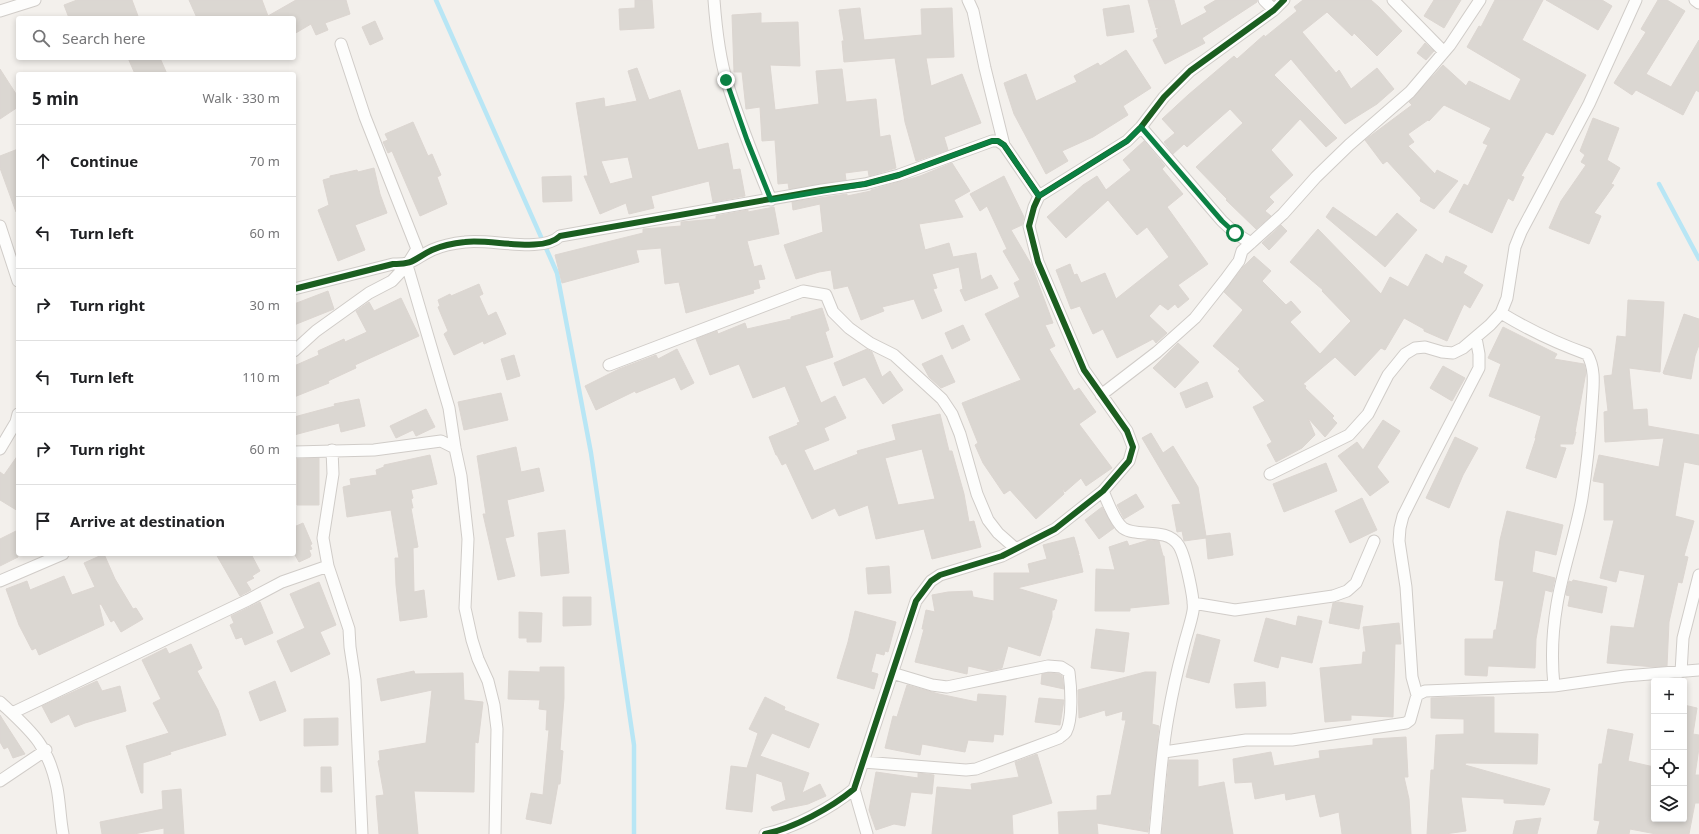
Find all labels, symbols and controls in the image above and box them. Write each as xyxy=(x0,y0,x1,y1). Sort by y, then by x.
search box xyxy=(16,16,296,60)
icon: search xyxy=(30,27,52,49)
text: Search here xyxy=(62,28,145,48)
route end xyxy=(717,71,735,89)
text: 5 min xyxy=(32,87,79,110)
text: Walk · 330 m xyxy=(202,89,280,107)
icon: ahead xyxy=(32,150,54,172)
text: Continue xyxy=(70,151,138,171)
text: 70 m xyxy=(250,152,280,170)
icon: left xyxy=(32,222,54,244)
text: Turn left xyxy=(70,223,134,243)
text: 60 m xyxy=(250,224,280,242)
route start xyxy=(1226,224,1244,242)
icon: right xyxy=(32,294,54,316)
text: Turn right xyxy=(70,295,145,315)
text: 30 m xyxy=(250,296,280,314)
icon: left xyxy=(32,366,54,388)
text: Turn left xyxy=(70,367,134,387)
text: 110 m xyxy=(242,368,280,386)
icon: right xyxy=(32,438,54,460)
text: Turn right xyxy=(70,439,145,459)
text: 60 m xyxy=(250,440,280,458)
icon: arrive xyxy=(32,510,54,532)
text: Arrive at destination xyxy=(70,511,225,531)
map controls xyxy=(1651,678,1687,822)
button: + xyxy=(1651,678,1687,714)
button: − xyxy=(1651,714,1687,750)
button: locate xyxy=(1651,750,1687,786)
button: layers xyxy=(1651,786,1687,822)

